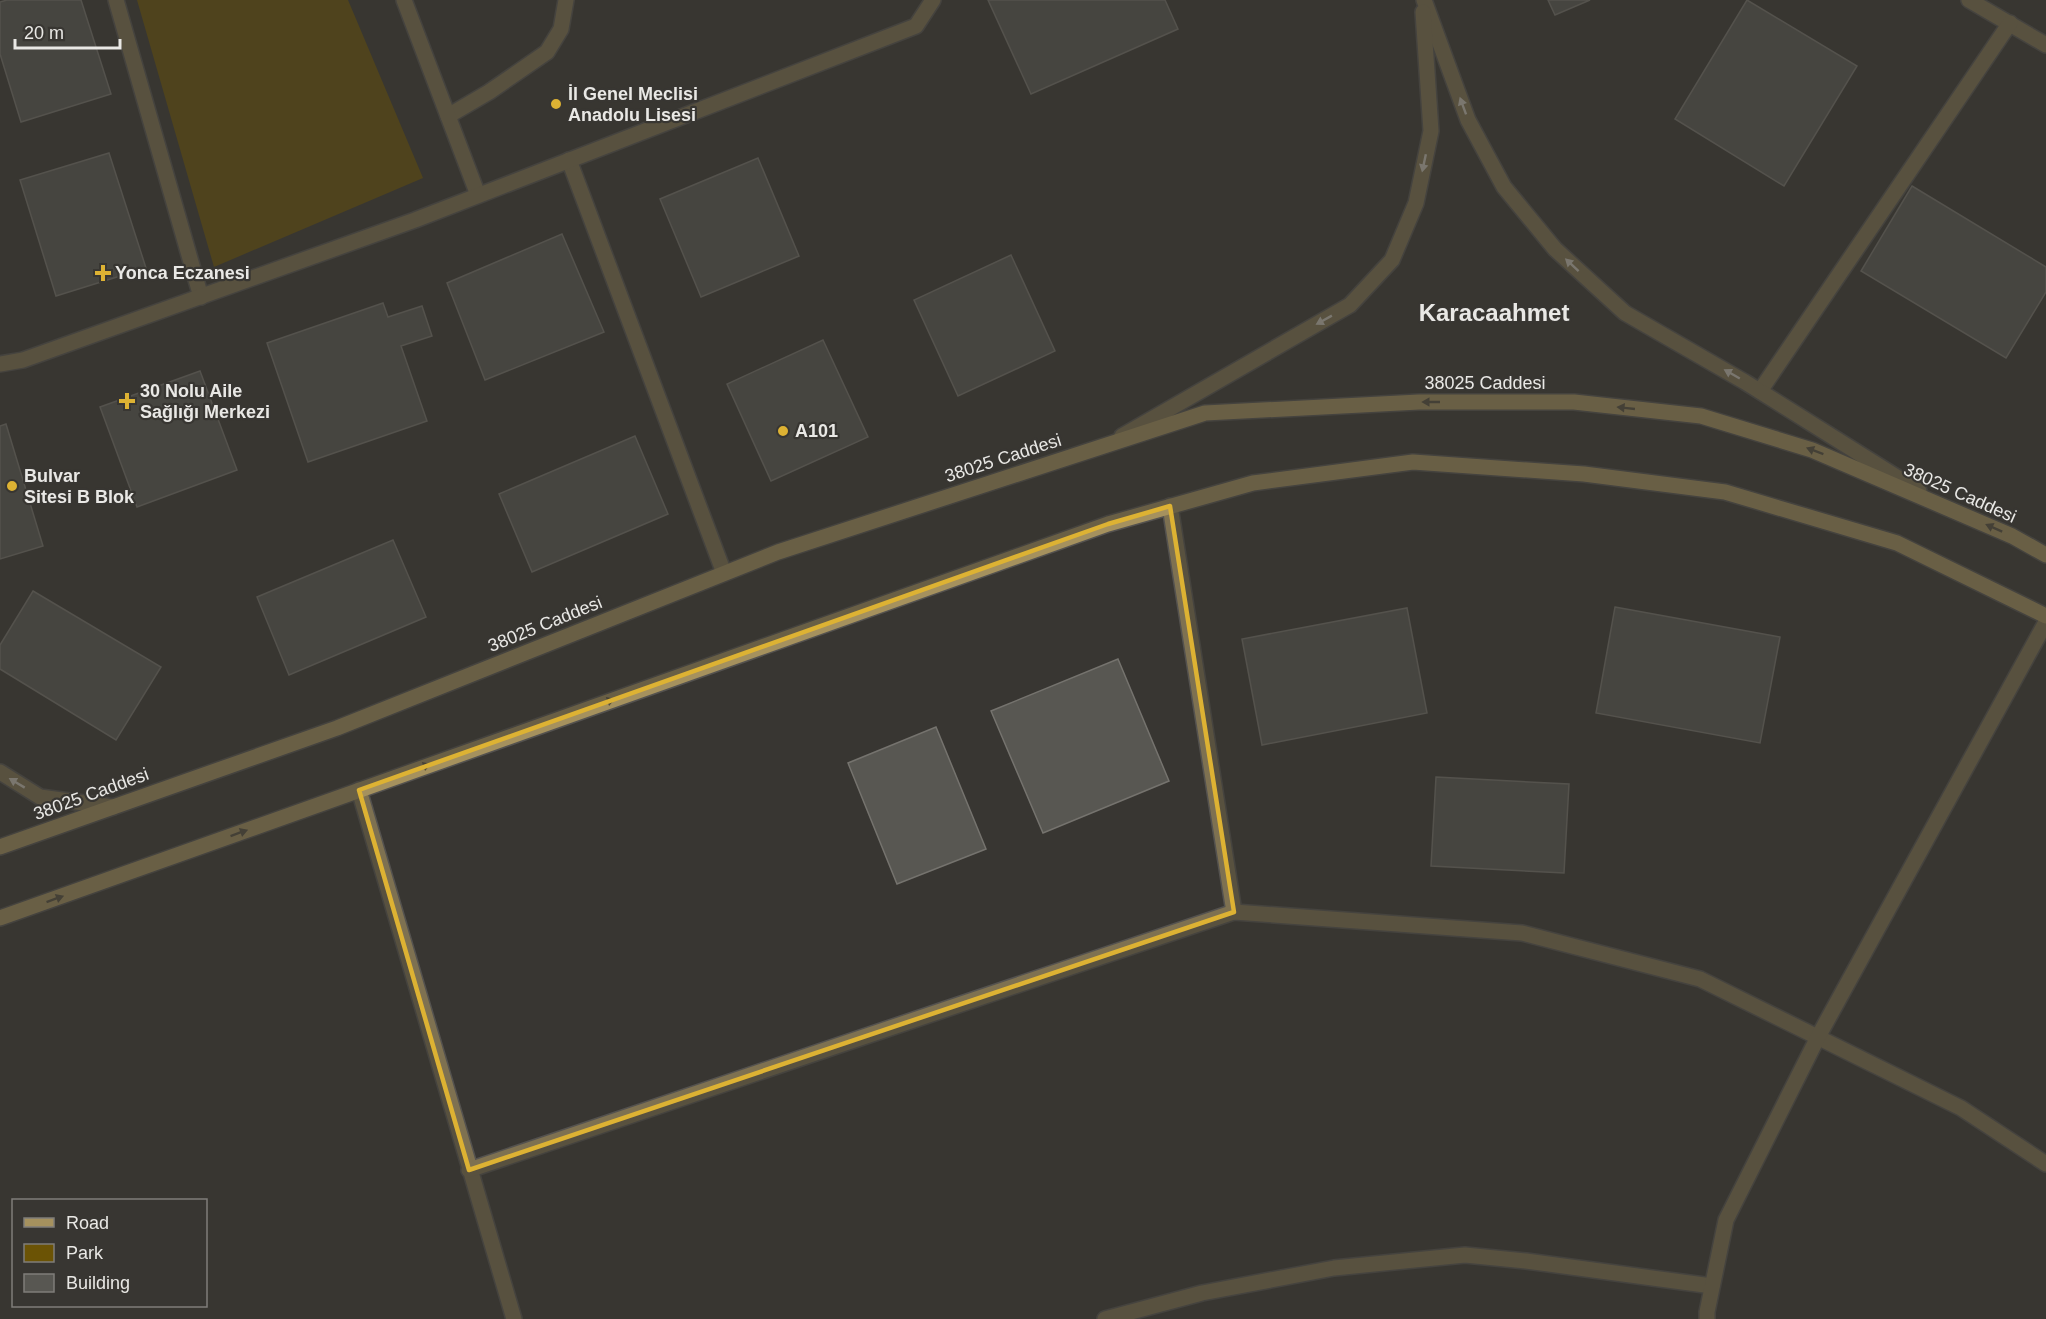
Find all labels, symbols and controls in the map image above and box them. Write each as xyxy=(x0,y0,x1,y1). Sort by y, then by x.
scale bar xyxy=(15,12,120,50)
text: 20 m xyxy=(24,23,64,43)
place label: İl Genel Meclisi Anadolu Lisesi xyxy=(568,84,698,125)
one-way arrow xyxy=(1457,96,1467,114)
marker: İl Genel Meclisi Anadolu Lisesi xyxy=(549,97,563,111)
one-way arrow xyxy=(1419,153,1428,172)
one-way arrow xyxy=(1565,258,1580,272)
place label: Yonca Eczanesi xyxy=(115,263,250,283)
marker: Yonca Eczanesi xyxy=(96,266,110,280)
district label: Karacaahmet xyxy=(1419,299,1569,326)
one-way arrow xyxy=(1315,315,1332,325)
one-way arrow xyxy=(1724,369,1740,380)
street label: 38025 Caddesi xyxy=(1424,373,1546,393)
place label: 30 Nolu Aile Sağlığı Merkezi xyxy=(140,381,270,422)
marker: 30 Nolu Aile Sağlığı Merkezi xyxy=(118,392,136,410)
one-way arrow xyxy=(1422,397,1441,407)
one-way arrow xyxy=(1616,403,1635,413)
place label: A101 xyxy=(795,421,838,441)
marker: A101 xyxy=(776,424,790,438)
street label: 38025 Caddesi xyxy=(942,430,1064,486)
one-way arrow xyxy=(1806,446,1824,455)
street label: 38025 Caddesi xyxy=(1901,459,2019,527)
place label: Bulvar Sitesi B Blok xyxy=(24,466,135,507)
marker: Bulvar Sitesi B Blok xyxy=(5,479,19,493)
one-way arrow xyxy=(1985,523,2003,533)
street label: 38025 Caddesi xyxy=(485,592,605,656)
one-way arrow xyxy=(597,696,615,706)
one-way arrow xyxy=(413,762,431,772)
street label: 38025 Caddesi xyxy=(31,764,151,824)
one-way arrow xyxy=(9,777,25,788)
one-way arrow xyxy=(230,828,248,838)
one-way arrow xyxy=(46,893,64,903)
legend xyxy=(12,1199,207,1307)
text: Road xyxy=(66,1213,109,1233)
text: Park xyxy=(66,1243,104,1263)
text: Building xyxy=(66,1273,130,1293)

